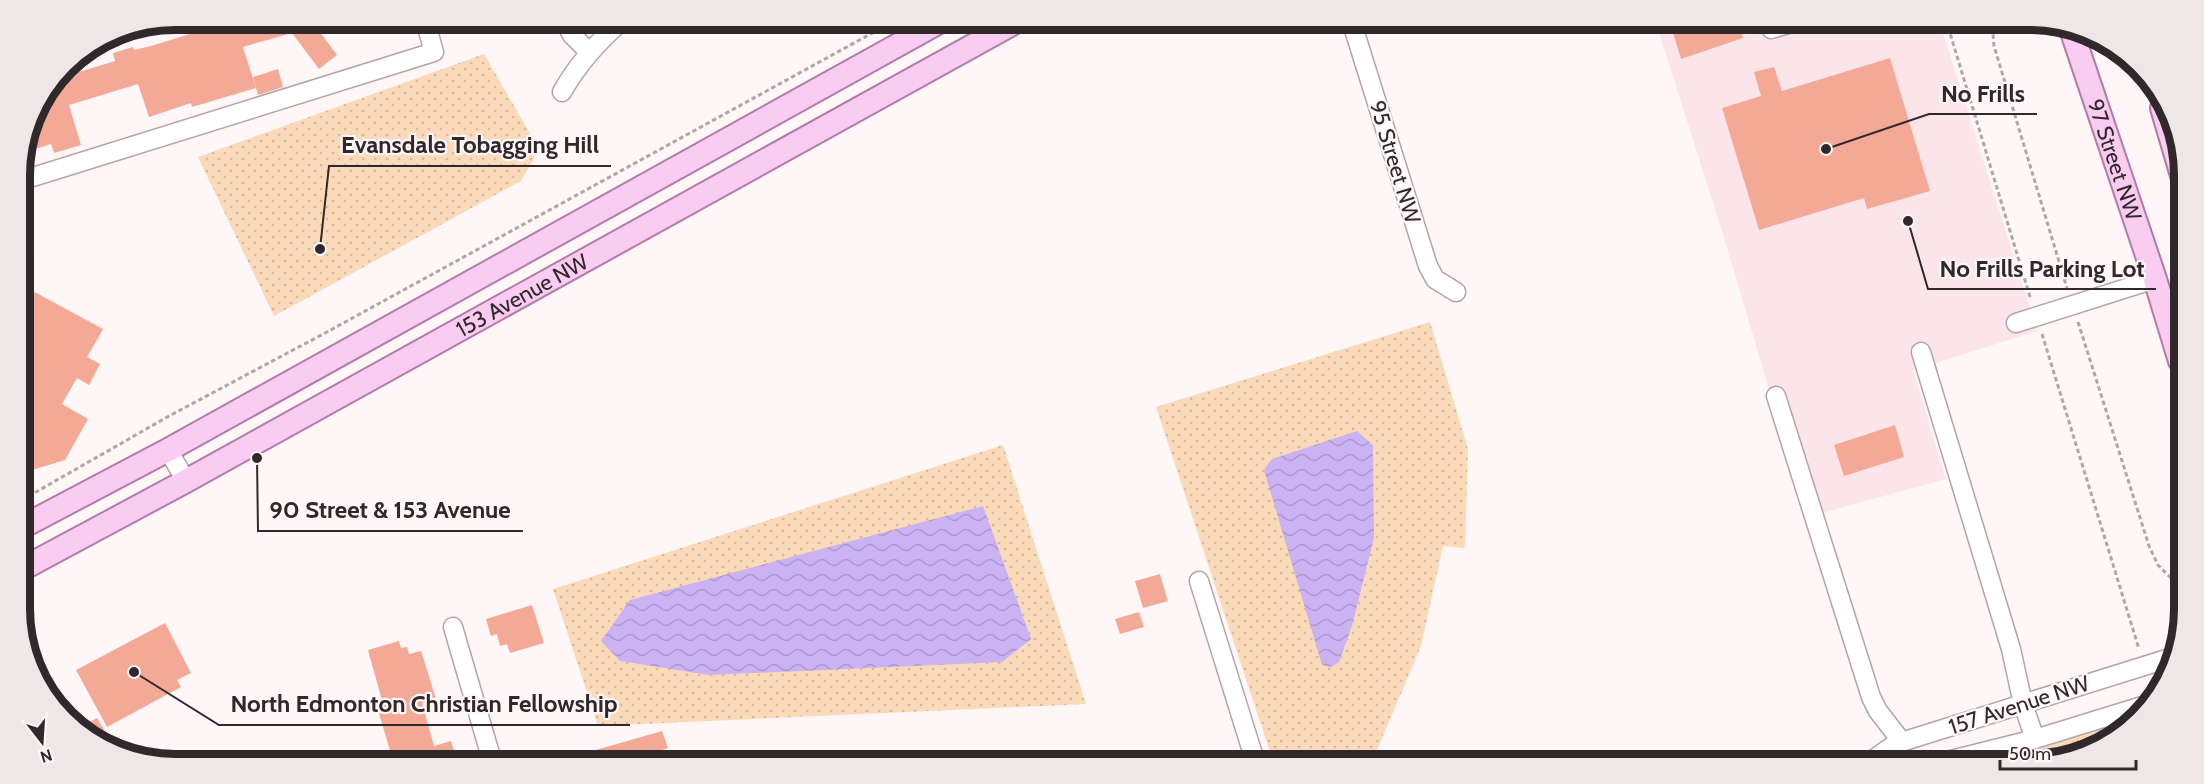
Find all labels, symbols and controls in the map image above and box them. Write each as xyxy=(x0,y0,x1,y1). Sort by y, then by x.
callout: No Frills xyxy=(1929,72,2037,114)
text: No Frills xyxy=(1941,79,2025,108)
street label: 97 Street NW xyxy=(2082,95,2148,224)
street label: 95 Street NW xyxy=(1364,97,1427,227)
callout: Evansdale Tobagging Hill xyxy=(329,124,611,166)
text: Evansdale Tobagging Hill xyxy=(341,130,599,159)
callout: No Frills Parking Lot xyxy=(1928,247,2156,289)
street label: 153 Avenue NW xyxy=(451,248,593,343)
text: No Frills Parking Lot xyxy=(1940,254,2144,283)
callout: 90 Street & 153 Avenue xyxy=(258,489,523,531)
text: 90 Street & 153 Avenue xyxy=(269,495,511,524)
street label: 157 Avenue NW xyxy=(1945,670,2093,740)
callout: North Edmonton Christian Fellowship xyxy=(219,683,630,725)
text: North Edmonton Christian Fellowship xyxy=(230,689,618,718)
north arrow xyxy=(12,712,72,772)
scale bar xyxy=(2000,733,2136,771)
text: 50 m xyxy=(2009,743,2051,765)
text: N xyxy=(38,745,54,767)

